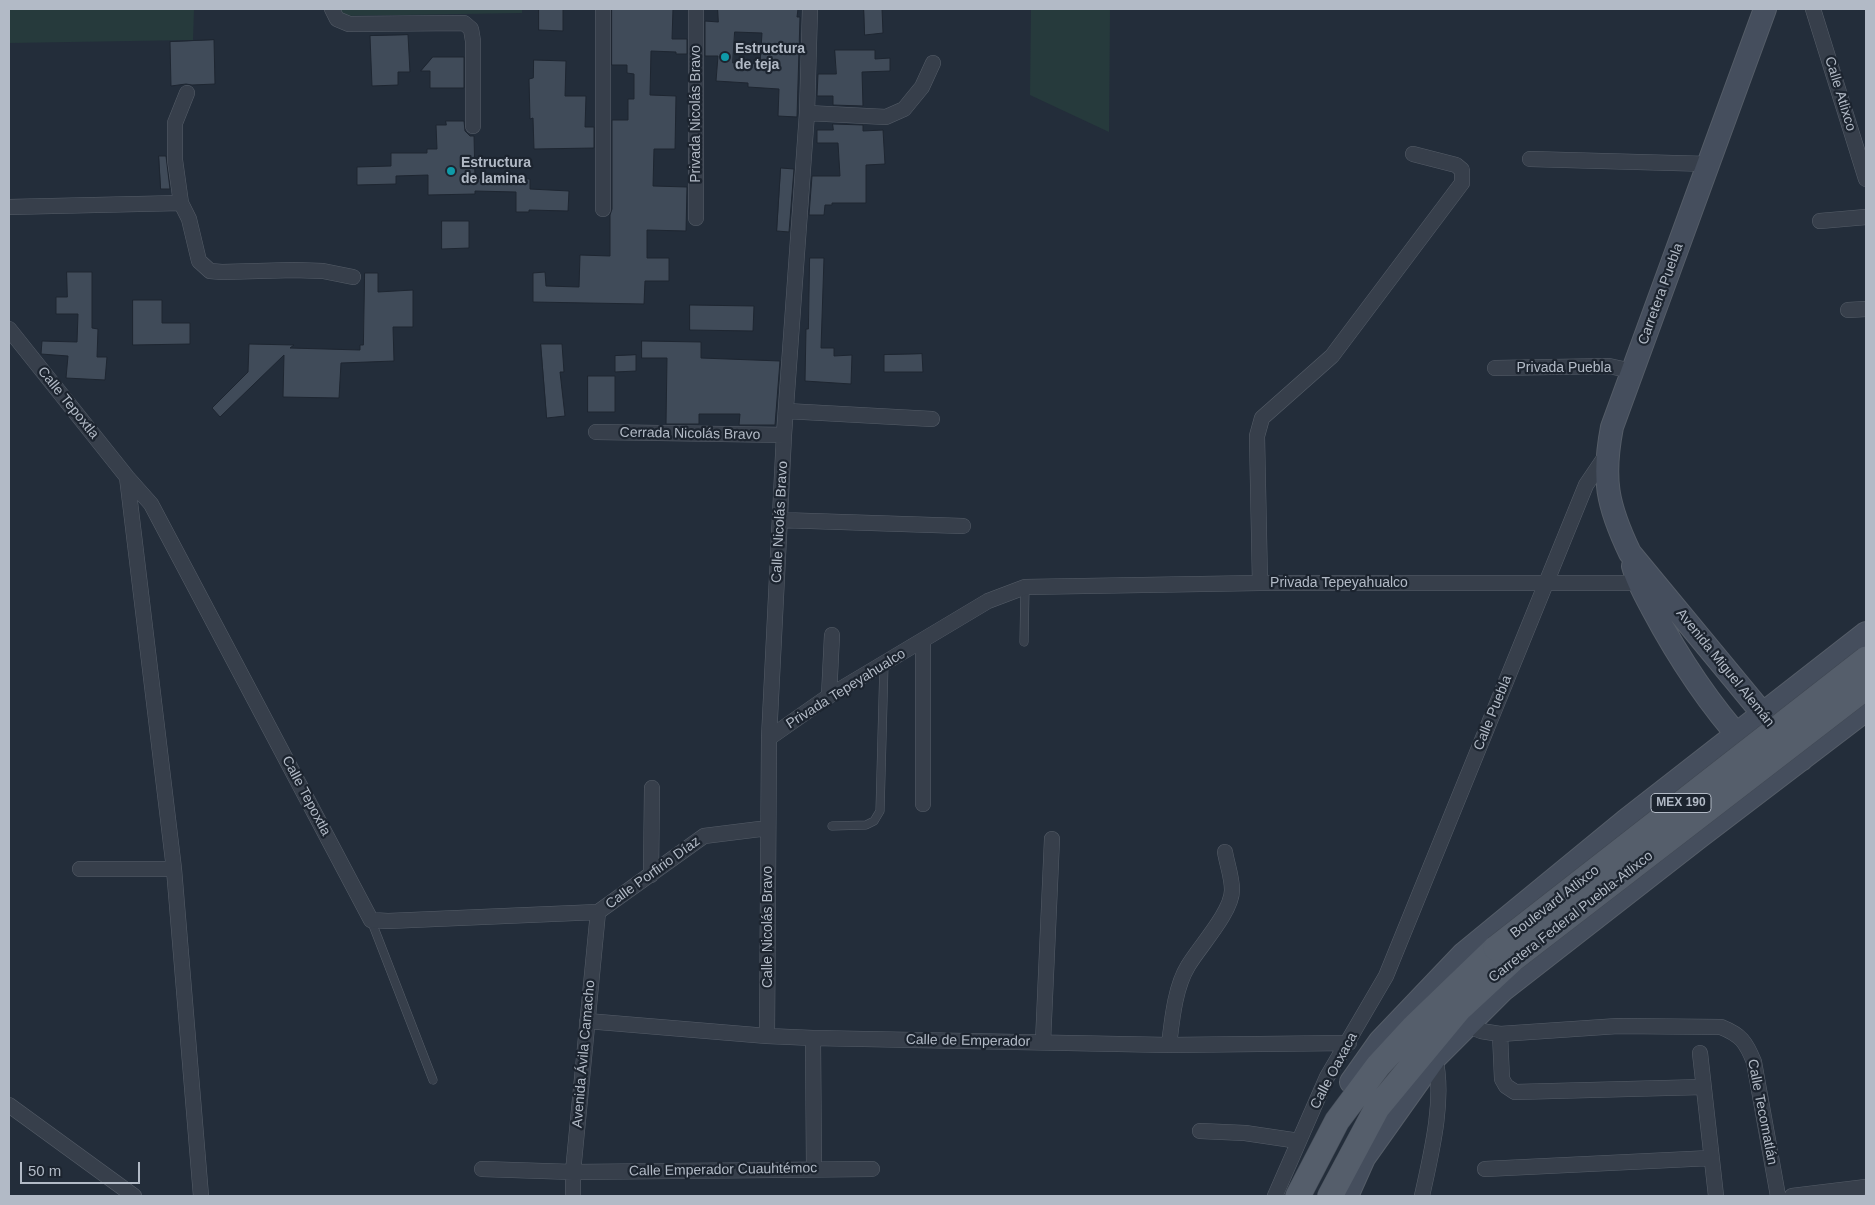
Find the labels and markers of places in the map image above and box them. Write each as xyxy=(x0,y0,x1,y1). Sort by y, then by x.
place label: Estructura de teja xyxy=(735,41,805,74)
marker: Estructura de teja xyxy=(719,51,731,63)
place label: Estructura de lamina xyxy=(461,155,531,188)
marker: Estructura de lamina xyxy=(445,165,457,177)

